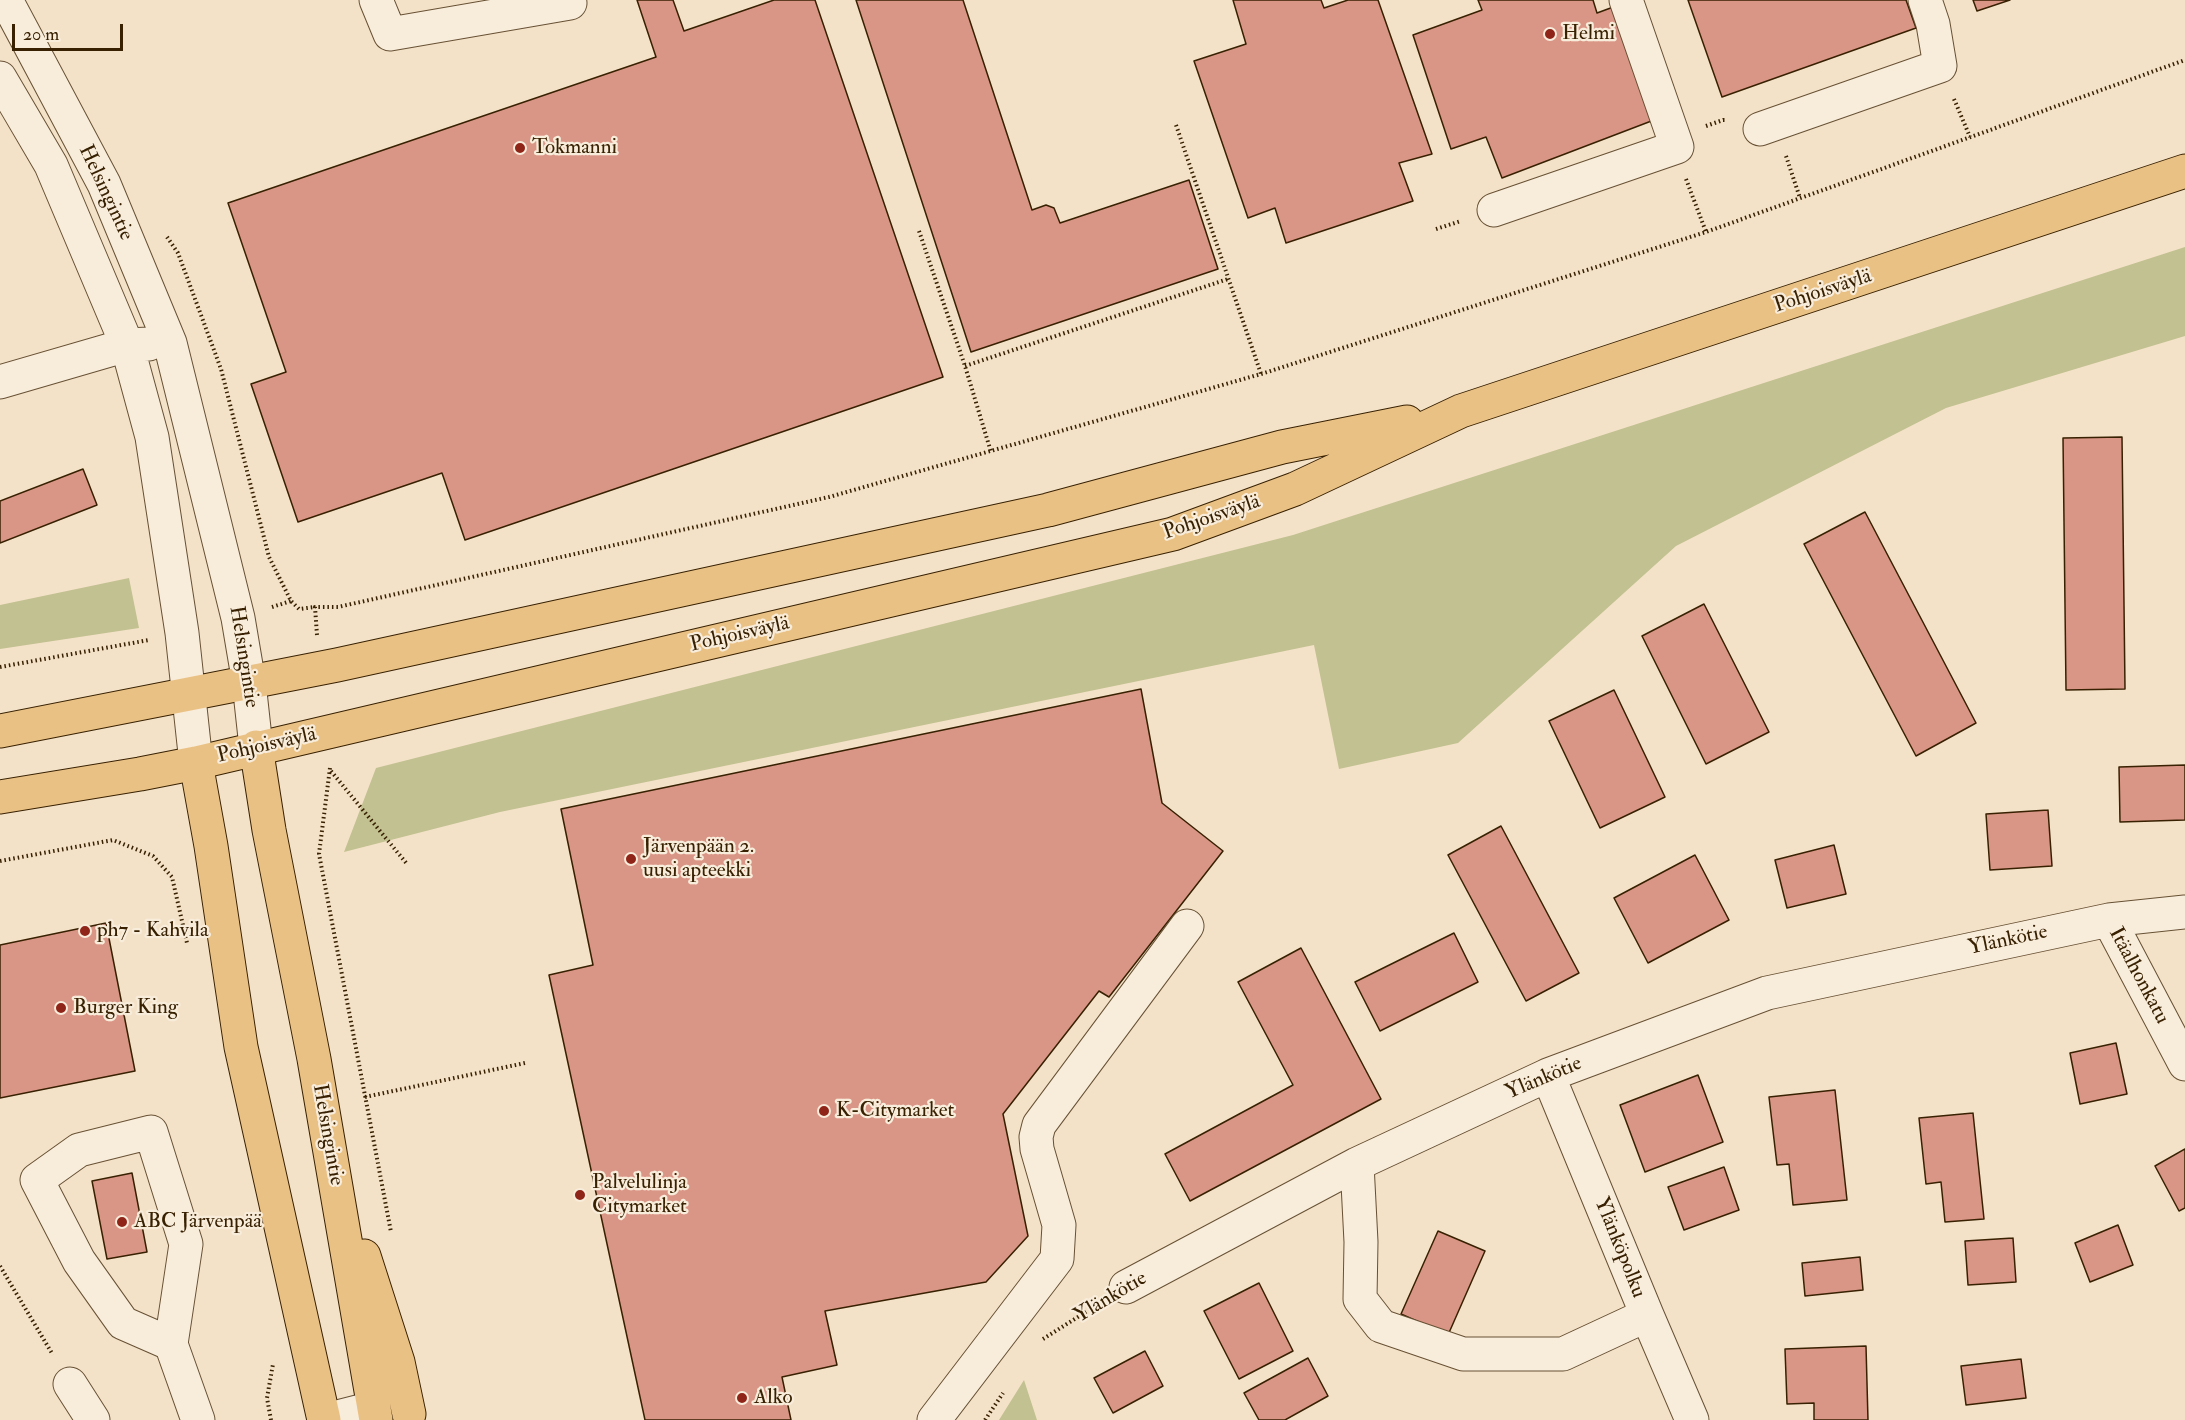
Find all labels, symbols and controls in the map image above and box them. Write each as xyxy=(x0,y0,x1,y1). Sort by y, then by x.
scale bar xyxy=(15,12,126,50)
place label: Helmi xyxy=(1562,21,1615,47)
text: 20 m xyxy=(23,23,59,46)
marker: Helmi xyxy=(1543,27,1557,41)
place label: Tokmanni xyxy=(532,135,617,161)
street label: Helsingintie xyxy=(72,141,138,245)
marker: Tokmanni xyxy=(513,141,527,155)
street label: Pohjoisväylä xyxy=(1771,264,1875,320)
street label: Pohjoisväylä xyxy=(1160,490,1264,546)
street label: Helsingintie xyxy=(223,604,263,710)
street label: Pohjoisväylä xyxy=(688,611,792,659)
street label: Pohjoisväylä xyxy=(215,722,319,770)
place label: Järvenpään 2. uusi apteekki xyxy=(643,834,754,884)
marker: Järvenpään 2. uusi apteekki xyxy=(624,852,638,866)
place label: ph7 - Kahvila xyxy=(97,918,209,944)
street label: Ylänkötie xyxy=(1966,920,2050,962)
street label: Itäalhonkatu xyxy=(2102,923,2174,1029)
marker: ph7 - Kahvila xyxy=(78,924,92,938)
place label: Burger King xyxy=(73,995,178,1021)
marker: Burger King xyxy=(54,1001,68,1015)
street label: Ylänkötie xyxy=(1502,1052,1586,1106)
street label: Helsingintie xyxy=(306,1082,348,1188)
place label: K-Citymarket xyxy=(836,1098,954,1124)
marker: K-Citymarket xyxy=(817,1104,831,1118)
place label: Palvelulinja Citymarket xyxy=(592,1170,687,1220)
marker: Palvelulinja Citymarket xyxy=(573,1188,587,1202)
street label: Ylänköpolku xyxy=(1587,1194,1651,1302)
place label: ABC Järvenpää xyxy=(134,1209,262,1235)
marker: ABC Järvenpää xyxy=(115,1215,129,1229)
street label: Ylänkötie xyxy=(1070,1267,1152,1329)
place label: Alko xyxy=(754,1385,793,1411)
marker: Alko xyxy=(735,1391,749,1405)

